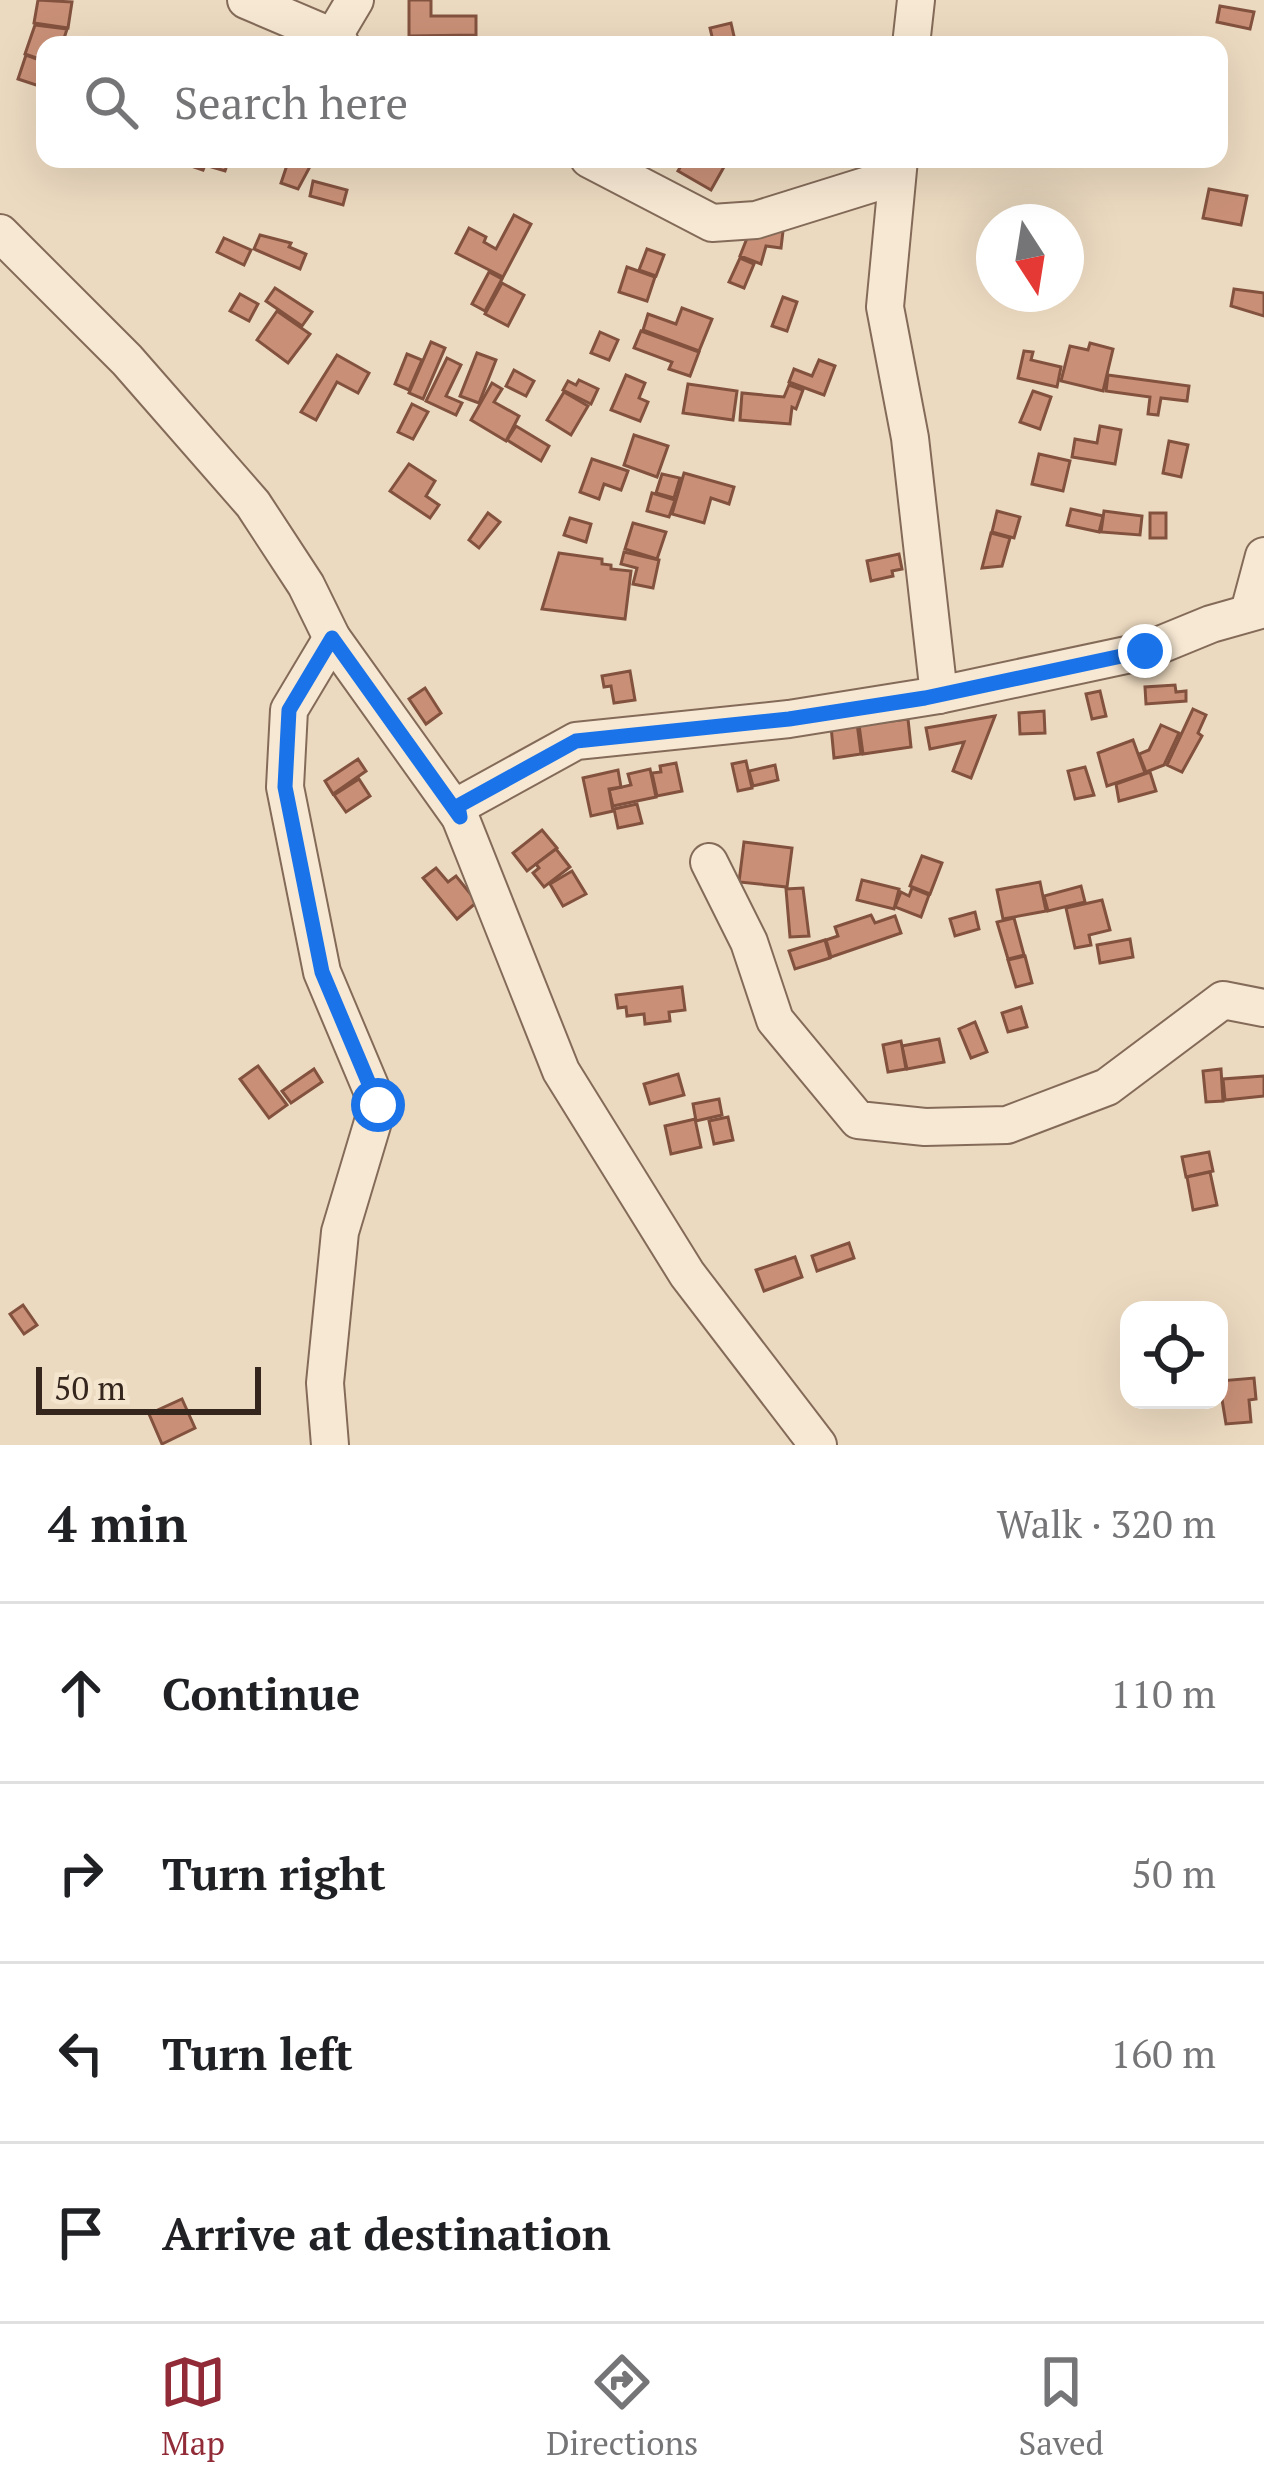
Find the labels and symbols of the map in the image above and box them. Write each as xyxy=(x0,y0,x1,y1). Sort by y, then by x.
north arrow xyxy=(976,204,1084,312)
route end xyxy=(1118,624,1172,678)
route start xyxy=(351,1078,405,1132)
scale bar xyxy=(36,1361,261,1414)

